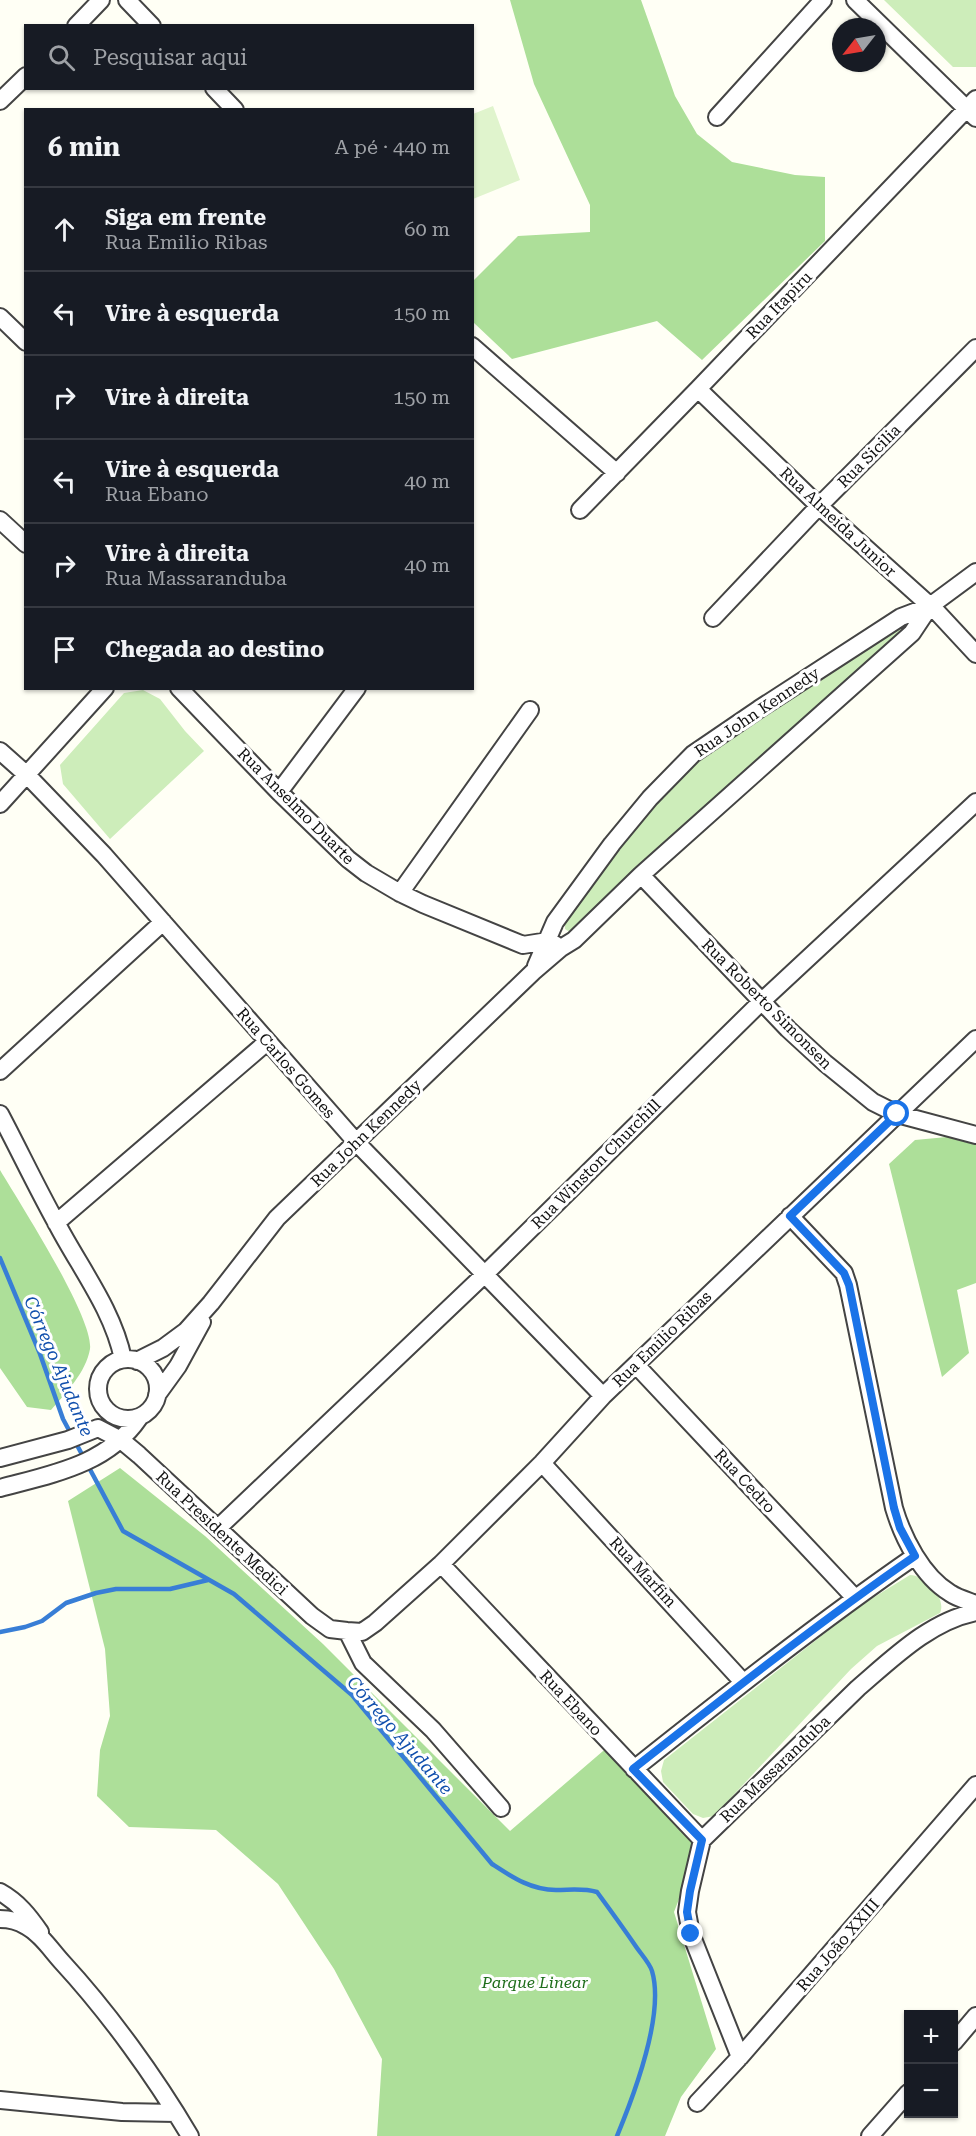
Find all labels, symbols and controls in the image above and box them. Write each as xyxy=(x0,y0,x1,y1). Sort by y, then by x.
north arrow xyxy=(832,18,886,72)
search box xyxy=(24,24,474,90)
icon: search xyxy=(45,41,78,74)
text: Pesquisar aqui xyxy=(93,45,247,70)
text: 6 min xyxy=(48,132,120,162)
text: A pé · 440 m xyxy=(335,135,450,159)
text: Siga em frente xyxy=(105,205,266,230)
icon: ahead xyxy=(48,213,81,246)
text: 60 m xyxy=(404,217,450,241)
text: Rua Emilio Ribas xyxy=(105,230,268,254)
street label: Rua Itapiru xyxy=(742,267,816,343)
icon: left xyxy=(48,297,81,330)
text: Vire à esquerda xyxy=(105,301,279,326)
text: 150 m xyxy=(393,301,450,325)
icon: right xyxy=(48,381,81,414)
text: Vire à direita xyxy=(105,385,249,410)
text: 150 m xyxy=(393,385,450,409)
street label: Rua Sicilia xyxy=(834,420,905,491)
text: Vire à esquerda xyxy=(105,457,279,482)
street label: Rua Almeida Junior xyxy=(776,463,900,581)
icon: left xyxy=(48,465,81,498)
text: 40 m xyxy=(404,469,450,493)
text: Rua Ebano xyxy=(105,482,208,506)
text: Vire à direita xyxy=(105,541,249,566)
icon: right xyxy=(48,549,81,582)
text: 40 m xyxy=(404,553,450,577)
text: Rua Massaranduba xyxy=(105,566,287,590)
icon: arrive xyxy=(48,633,81,666)
text: Chegada ao destino xyxy=(105,637,324,662)
street label: Rua John Kennedy xyxy=(691,663,823,761)
street label: Rua Anselmo Duarte xyxy=(234,744,358,868)
street label: Rua Roberto Simonsen xyxy=(698,935,836,1073)
street label: Rua Carlos Gomes xyxy=(233,1004,339,1122)
street label: Rua John Kennedy xyxy=(307,1075,426,1191)
street label: Rua Winston Churchill xyxy=(527,1095,665,1233)
route start xyxy=(883,1100,909,1126)
street label: Rua Emilio Ribas xyxy=(609,1287,716,1391)
water label: Córrego Ajudante xyxy=(20,1293,98,1439)
street label: Rua Cedro xyxy=(711,1445,779,1517)
street label: Rua Presidente Medici xyxy=(152,1467,292,1599)
street label: Rua Marfim xyxy=(606,1533,681,1611)
street label: Rua Ebano xyxy=(536,1666,606,1740)
water label: Córrego Ajudante xyxy=(343,1672,457,1798)
street label: Rua Massaranduba xyxy=(716,1711,834,1826)
street label: Rua João XXIII xyxy=(793,1895,883,1995)
route end xyxy=(677,1920,703,1946)
park label: Parque Linear xyxy=(481,1973,589,1992)
map controls xyxy=(904,2010,958,2118)
button: + xyxy=(904,2010,958,2064)
button: − xyxy=(904,2064,958,2118)

